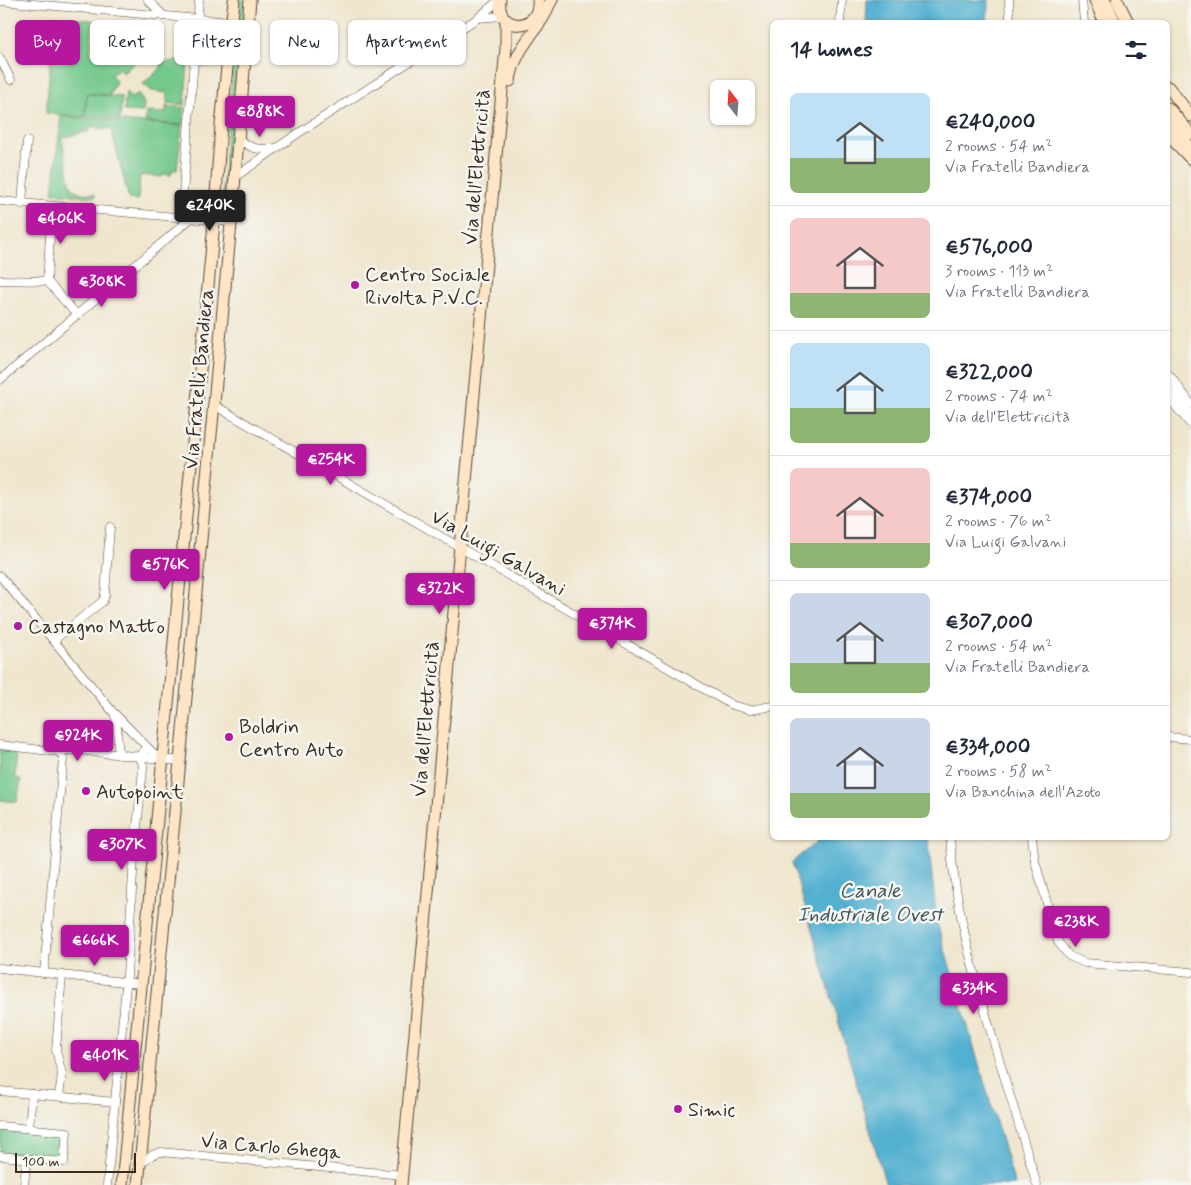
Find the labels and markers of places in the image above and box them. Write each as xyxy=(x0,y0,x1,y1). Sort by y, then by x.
pin: €888K xyxy=(225,96,295,138)
pin: €240K xyxy=(175,190,245,232)
pin: €406K xyxy=(26,202,96,245)
place label: Centro Sociale Rivolta P.V.C. xyxy=(365,262,490,312)
pin: €308K xyxy=(67,266,137,308)
marker: Centro Sociale Rivolta P.V.C. xyxy=(349,279,361,291)
pin: €254K xyxy=(296,444,366,486)
pin: €576K xyxy=(130,548,200,591)
pin: €322K xyxy=(405,572,475,615)
pin: €374K xyxy=(577,608,647,650)
place label: Castagno Matto xyxy=(28,614,165,641)
marker: Castagno Matto xyxy=(12,620,24,632)
place label: Boldrin Centro Auto xyxy=(239,714,343,764)
pin: €924K xyxy=(43,720,113,762)
marker: Boldrin Centro Auto xyxy=(223,731,235,743)
place label: Autopoint xyxy=(96,779,183,806)
marker: Autopoint xyxy=(80,785,92,797)
pin: €307K xyxy=(87,828,157,871)
pin: €238K xyxy=(1041,906,1111,948)
pin: €666K xyxy=(60,924,130,967)
pin: €334K xyxy=(939,972,1009,1015)
pin: €401K xyxy=(70,1040,140,1082)
place label: Simic xyxy=(688,1097,735,1124)
marker: Simic xyxy=(672,1103,684,1115)

